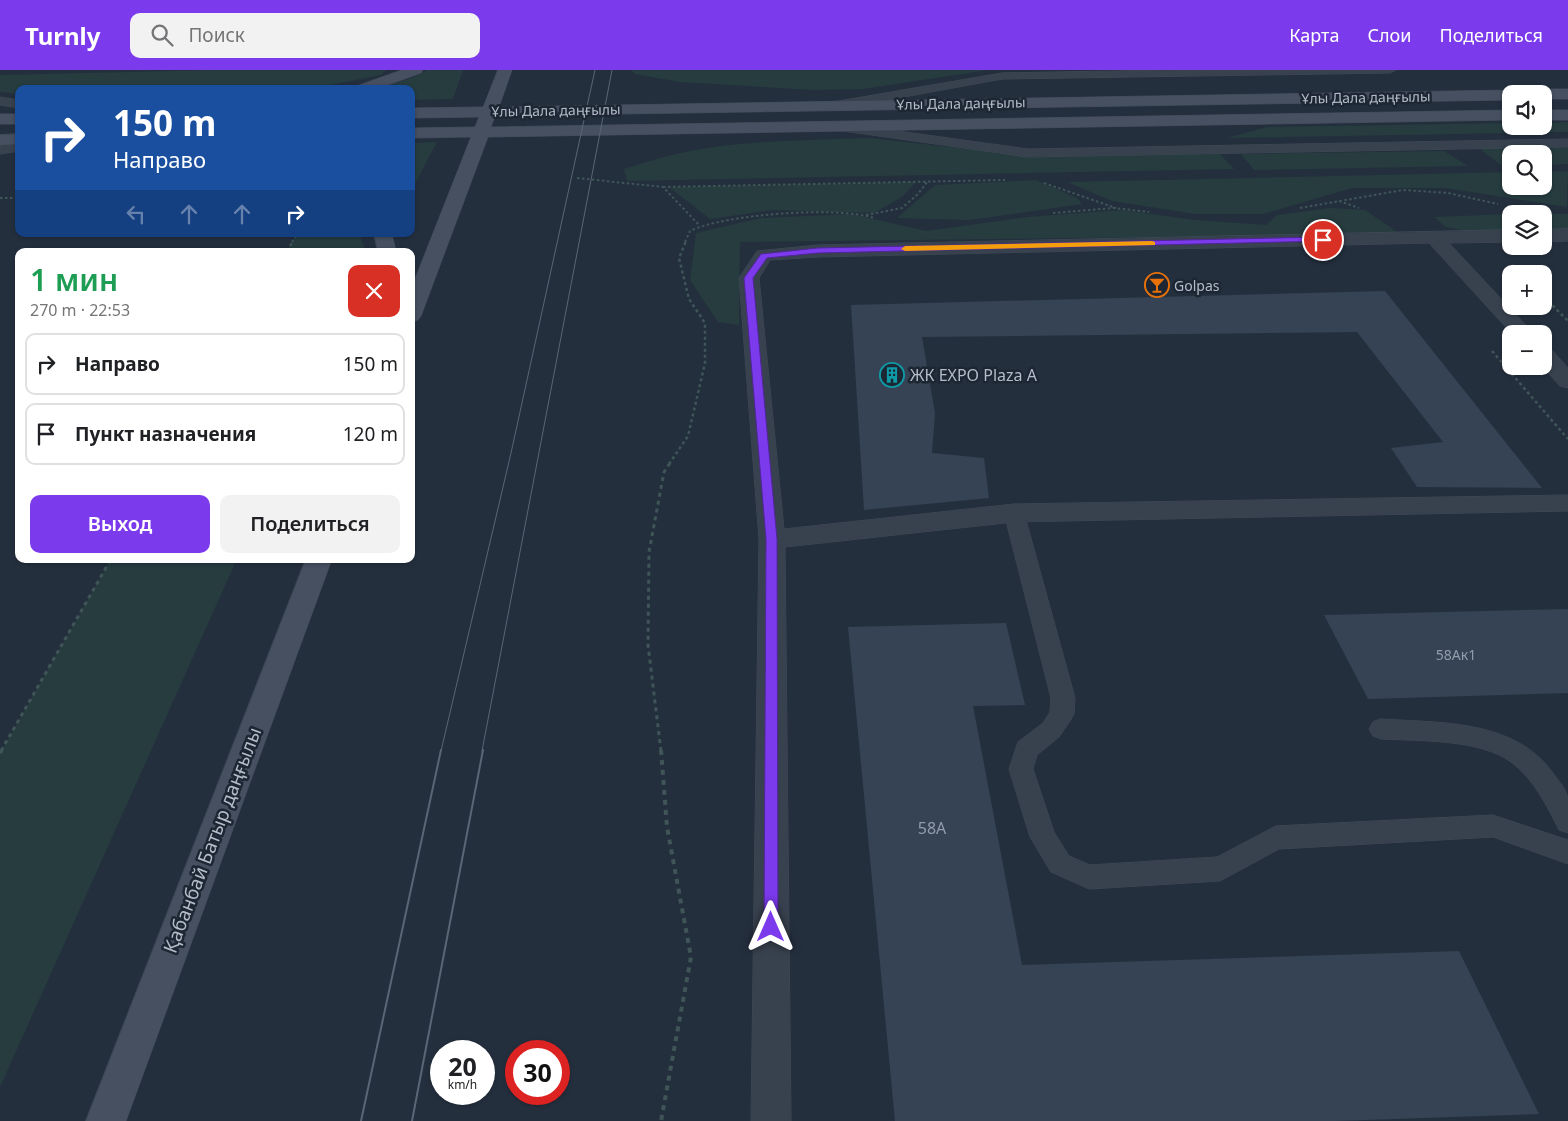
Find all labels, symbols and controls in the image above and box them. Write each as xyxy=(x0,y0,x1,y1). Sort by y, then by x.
search box xyxy=(130,13,480,58)
text: Turnly xyxy=(25,19,100,52)
icon: search xyxy=(148,21,176,49)
text: Поиск xyxy=(188,22,245,48)
text: Карта xyxy=(1289,23,1339,47)
text: Слои xyxy=(1367,23,1411,47)
text: Поделиться xyxy=(1439,23,1543,47)
map controls xyxy=(1502,85,1552,375)
button: sound xyxy=(1502,85,1552,135)
street label: Ұлы Дала даңғылы xyxy=(1301,86,1431,108)
street label: Ұлы Дала даңғылы xyxy=(896,92,1026,114)
text: 150 m xyxy=(113,99,216,146)
street label: Ұлы Дала даңғылы xyxy=(491,99,621,121)
icon: right xyxy=(30,105,95,170)
text: Направо xyxy=(113,144,206,174)
button: search xyxy=(1502,145,1552,195)
icon: left xyxy=(122,200,150,228)
icon: ahead xyxy=(175,200,203,228)
icon: ahead xyxy=(228,200,256,228)
icon: right xyxy=(281,200,309,228)
button: layers xyxy=(1502,205,1552,255)
pin xyxy=(1302,219,1344,261)
icon: arrive xyxy=(1309,226,1337,254)
text: 1 мин xyxy=(30,259,118,300)
button: close xyxy=(348,265,400,317)
button: + xyxy=(1502,265,1552,315)
bar icon: Golpas xyxy=(1144,272,1170,298)
place label: Golpas xyxy=(1174,276,1220,295)
text: 270 m · 22:53 xyxy=(30,299,130,321)
button: − xyxy=(1502,325,1552,375)
icon: right xyxy=(32,350,60,378)
text: Направо xyxy=(75,351,160,377)
text: 150 m xyxy=(343,351,398,377)
building icon: ЖК EXPO Plaza A xyxy=(879,362,905,388)
place label: ЖК EXPO Plaza A xyxy=(910,364,1038,386)
icon: arrive xyxy=(32,420,60,448)
text: Пункт назначения xyxy=(75,421,256,447)
text: 120 m xyxy=(343,421,398,447)
button: Выход xyxy=(30,495,210,553)
button: Поделиться xyxy=(220,495,400,553)
house number: 58Ак1 xyxy=(1436,645,1476,664)
street label: Қабанбай Батыр даңғылы xyxy=(157,723,267,957)
house number: 58А xyxy=(918,817,947,839)
position arrow xyxy=(744,900,796,952)
speed limit sign: 30 xyxy=(505,1040,570,1105)
text: 20 xyxy=(448,1049,477,1083)
text: km/h xyxy=(448,1076,477,1093)

